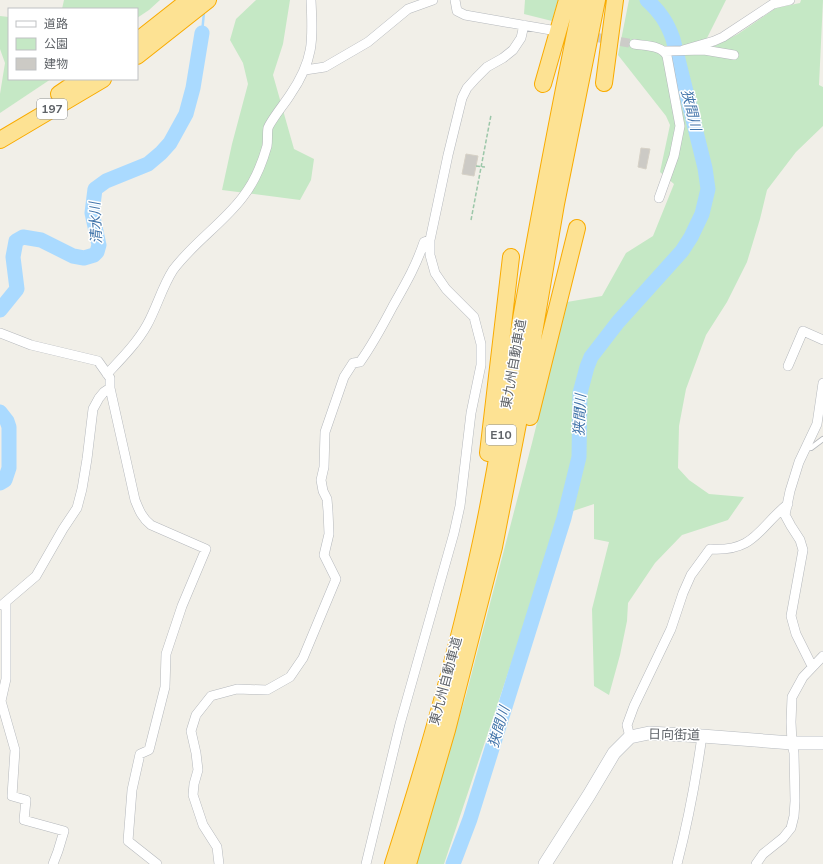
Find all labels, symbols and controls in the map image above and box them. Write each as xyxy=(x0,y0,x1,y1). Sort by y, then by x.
legend xyxy=(8,8,138,80)
text: 道路 xyxy=(44,16,68,32)
text: 公園 xyxy=(44,36,68,52)
text: 建物 xyxy=(44,56,68,72)
water label: 狭間川 xyxy=(677,87,706,135)
road number: 197 xyxy=(37,99,67,119)
water label: 清水川 xyxy=(85,200,107,244)
street label: 東九州自動車道 xyxy=(497,318,531,410)
water label: 狭間川 xyxy=(569,392,591,436)
road number: E10 xyxy=(486,425,516,445)
street label: 東九州自動車道 xyxy=(426,635,466,727)
water label: 狭間川 xyxy=(484,702,515,750)
street label: 日向街道 xyxy=(648,726,700,744)

